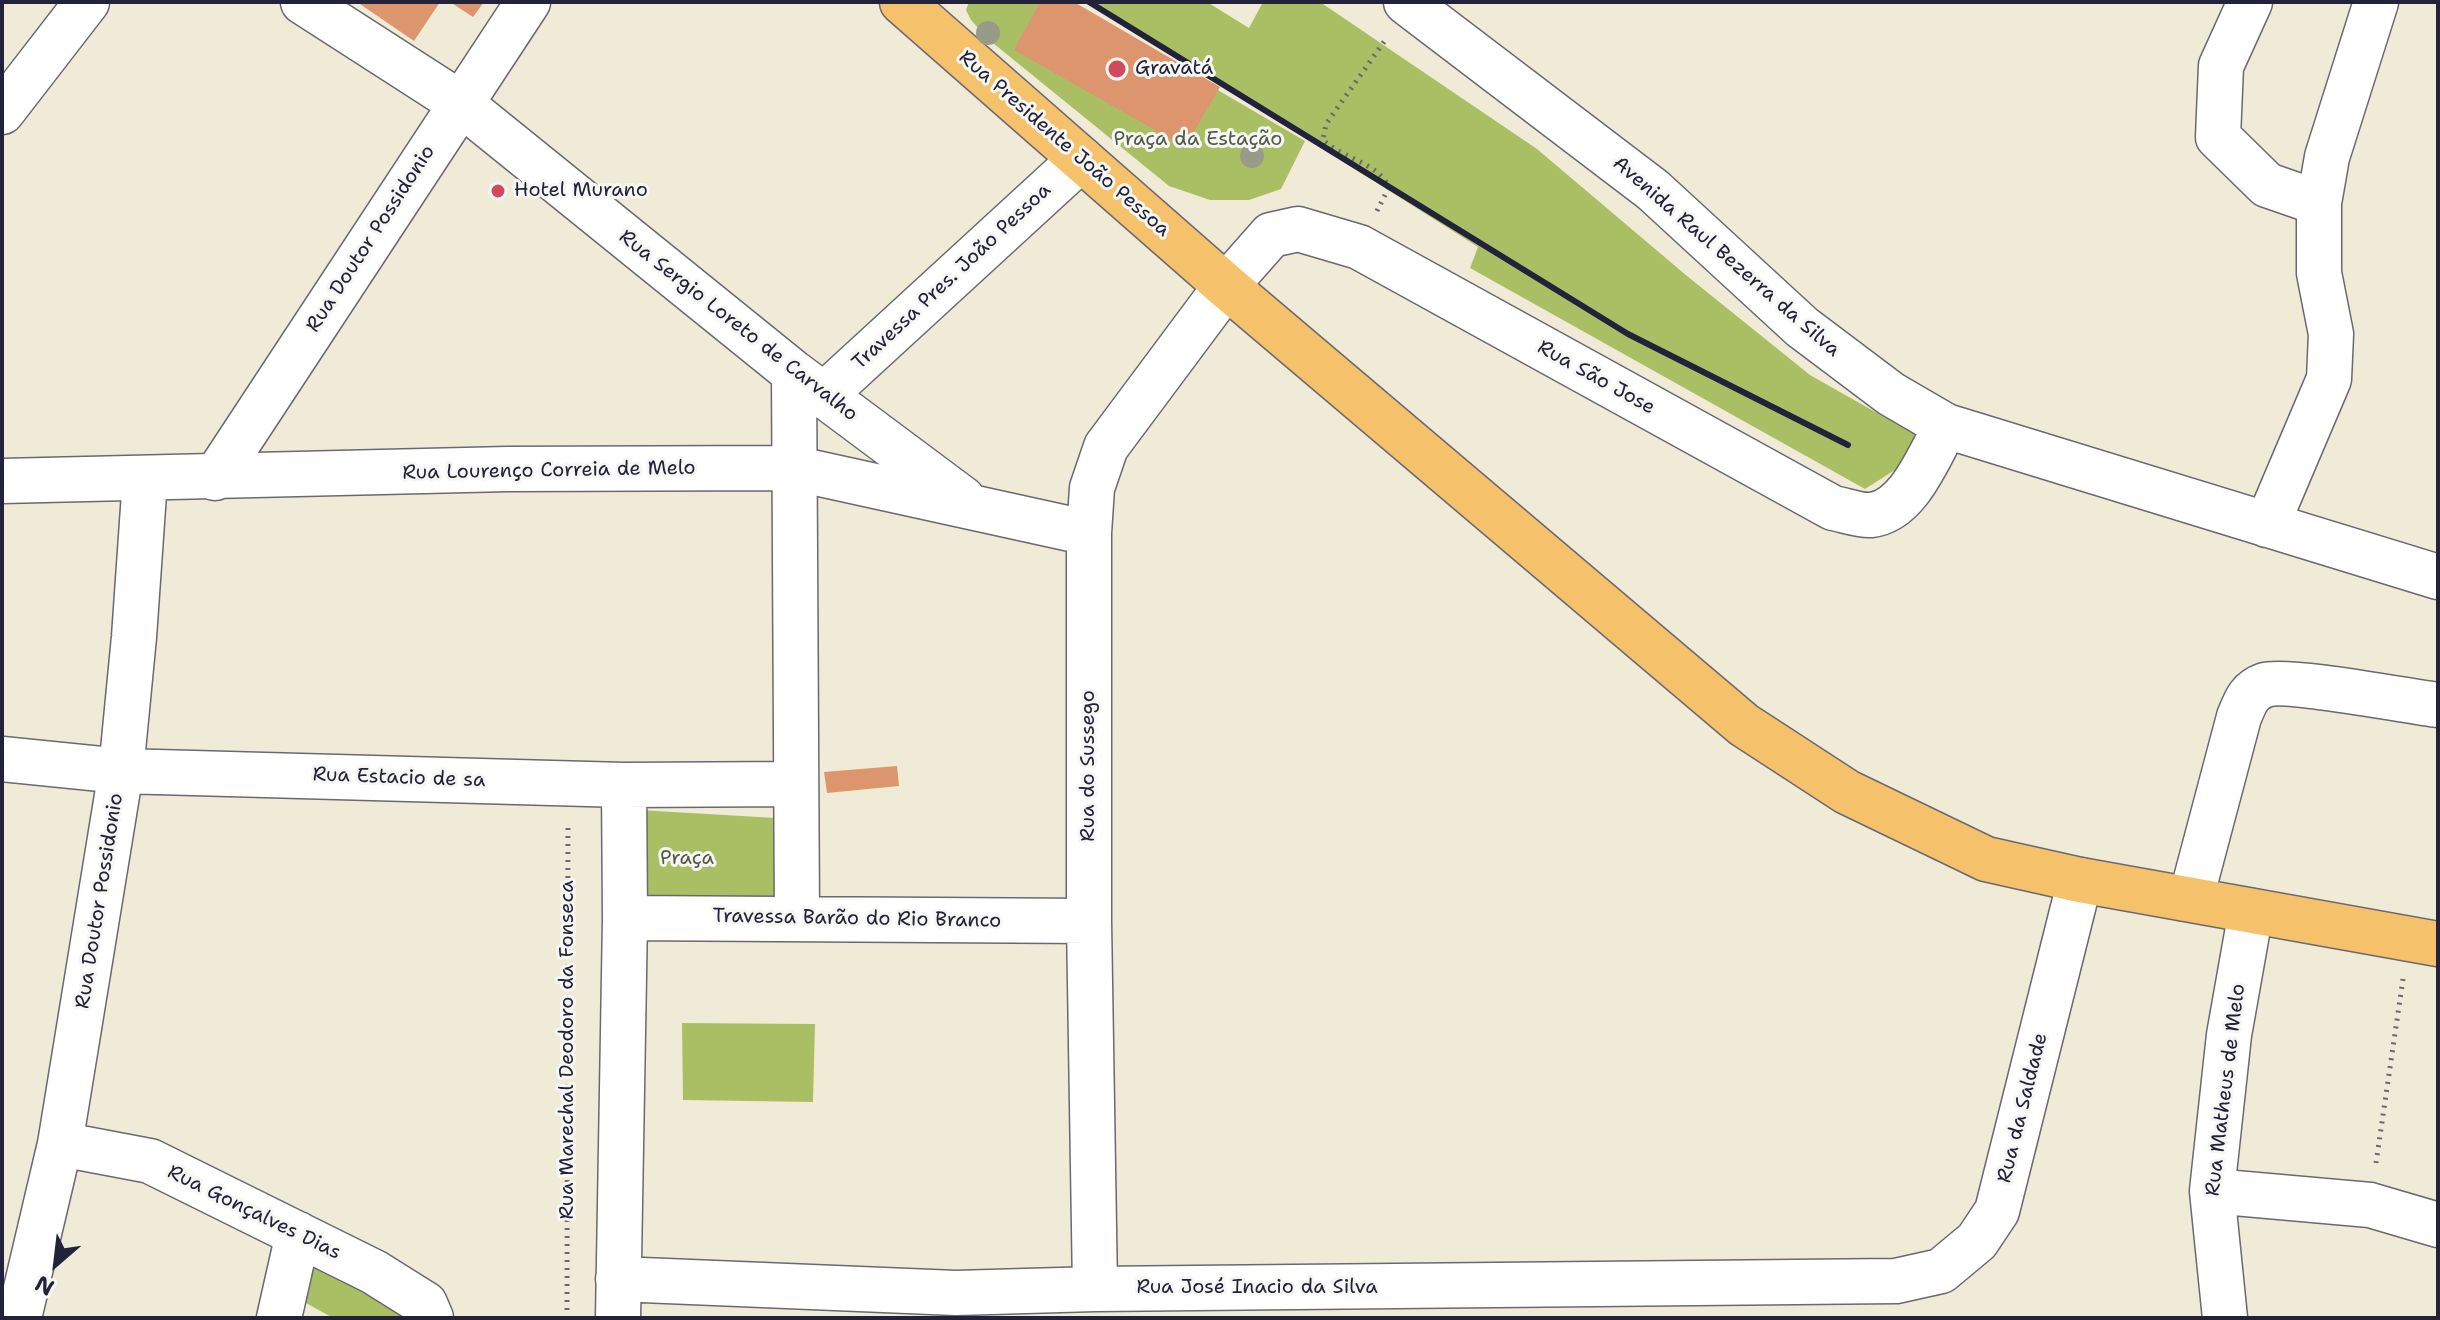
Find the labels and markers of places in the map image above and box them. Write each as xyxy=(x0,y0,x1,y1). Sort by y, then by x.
place label: Gravatá xyxy=(1135,57,1213,81)
marker: Gravatá xyxy=(1106,58,1128,80)
place label: Hotel Murano xyxy=(514,179,648,203)
marker: Hotel Murano xyxy=(489,182,507,200)

